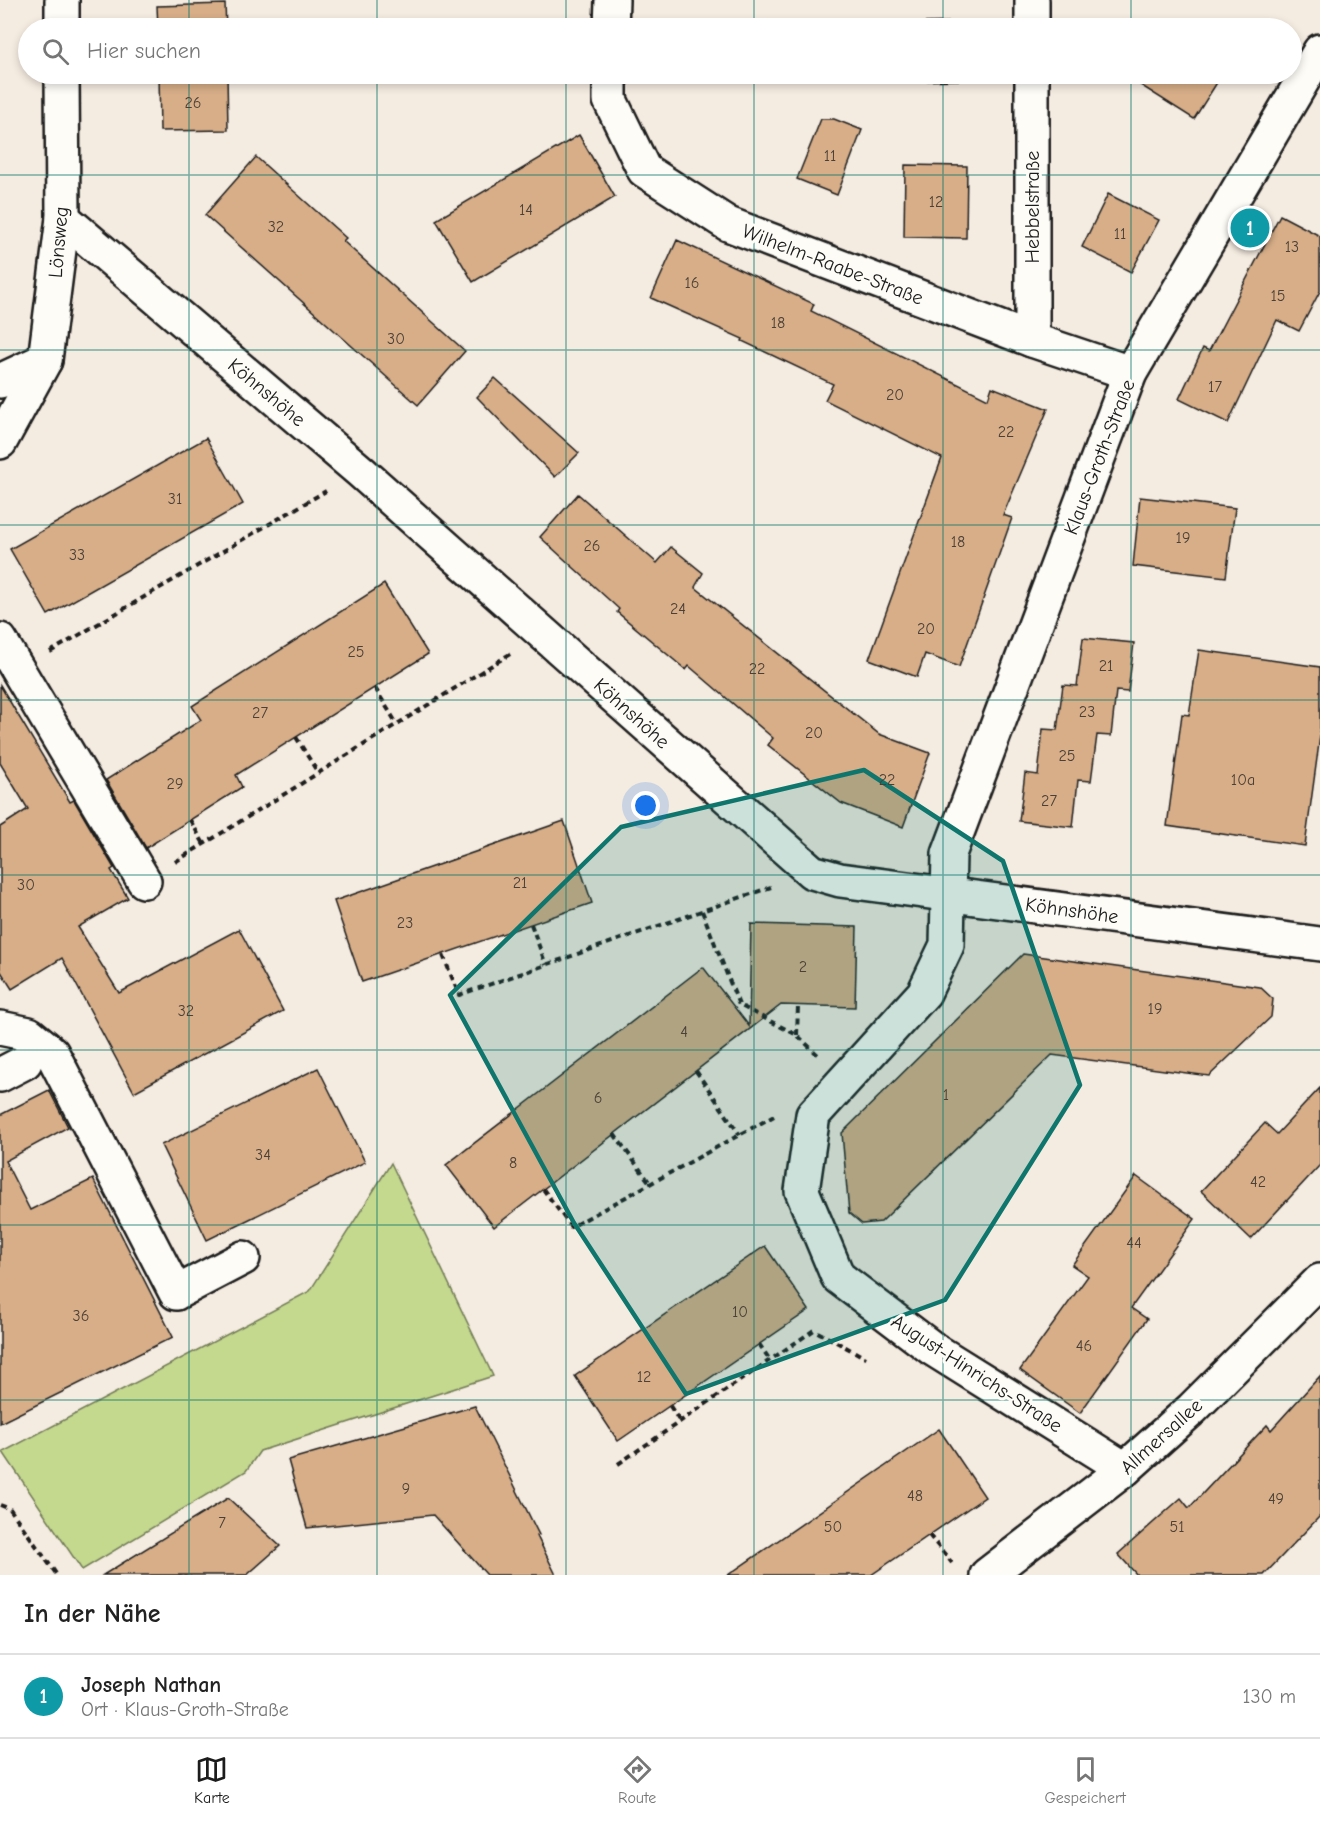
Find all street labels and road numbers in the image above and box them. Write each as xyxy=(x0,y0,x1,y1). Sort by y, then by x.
street label: Hebbelstraße xyxy=(1021,151,1044,263)
street label: Lönsweg xyxy=(44,205,73,279)
street label: Wilhelm-Raabe-Straße xyxy=(739,219,927,310)
street label: Köhnshöhe xyxy=(223,353,310,431)
street label: Klaus-Groth-Straße xyxy=(1059,376,1140,538)
street label: Köhnshöhe xyxy=(589,673,674,753)
street label: Köhnshöhe xyxy=(1024,893,1120,928)
street label: August-Hinrichs-Straße xyxy=(887,1310,1067,1437)
street label: Allmersallee xyxy=(1116,1394,1207,1479)

